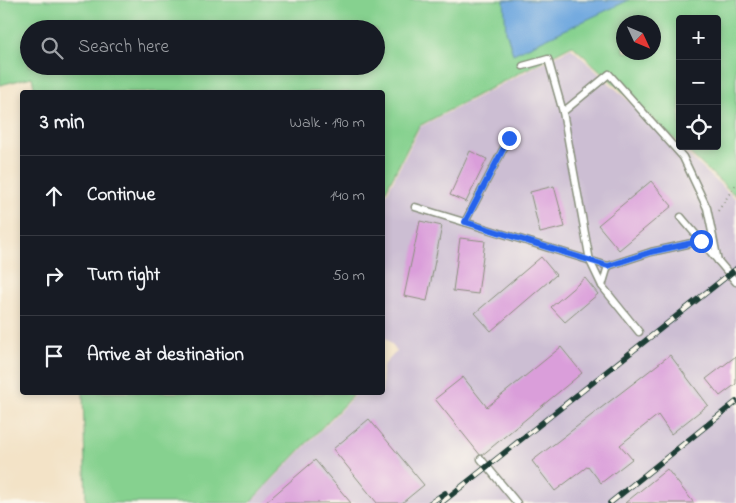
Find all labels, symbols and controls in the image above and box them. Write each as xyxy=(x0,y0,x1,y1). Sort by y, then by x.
north arrow xyxy=(616,15,661,60)
map controls xyxy=(676,15,721,150)
button: + xyxy=(676,15,721,60)
search box xyxy=(20,20,385,75)
icon: search xyxy=(38,34,66,62)
text: Search here xyxy=(78,34,169,61)
button: − xyxy=(676,60,721,105)
button: locate xyxy=(676,105,721,150)
text: 3 min xyxy=(40,108,84,138)
text: Walk · 190 m xyxy=(290,111,365,135)
route end xyxy=(498,127,521,150)
icon: ahead xyxy=(40,182,68,210)
text: Continue xyxy=(87,182,155,209)
text: 140 m xyxy=(330,184,365,208)
route start xyxy=(690,230,713,253)
icon: right xyxy=(40,262,68,290)
text: Turn right xyxy=(87,262,160,289)
text: 50 m xyxy=(333,264,365,288)
icon: arrive xyxy=(40,342,68,370)
text: Arrive at destination xyxy=(87,342,244,369)

